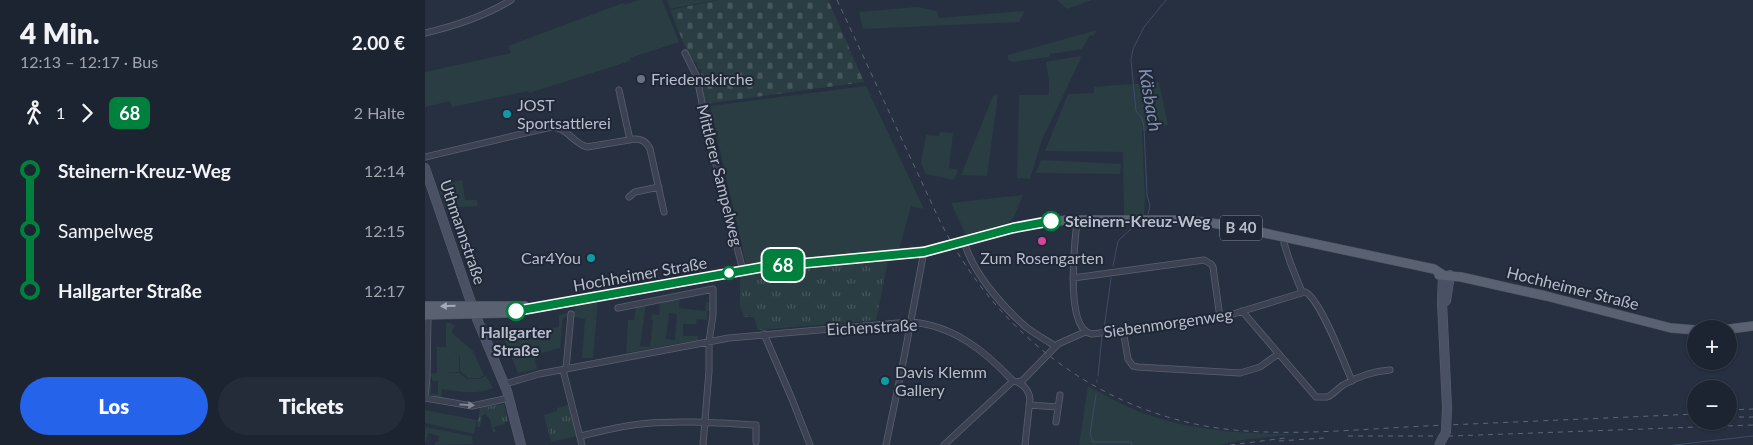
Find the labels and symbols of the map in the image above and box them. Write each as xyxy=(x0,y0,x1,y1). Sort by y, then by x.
water label: Käsbach xyxy=(1135,67,1167,133)
place label: Friedenskirche xyxy=(651,69,753,88)
marker: Friedenskirche xyxy=(635,73,647,85)
place label: JOST Sportsattlerei xyxy=(517,95,611,132)
street label: Mittlerer Sampelweg xyxy=(694,102,747,248)
marker: JOST Sportsattlerei xyxy=(501,108,513,120)
street label: Uthmannstraße xyxy=(437,177,490,287)
marker: Steinern-Kreuz-Weg xyxy=(1041,211,1061,231)
place label: Steinern-Kreuz-Weg xyxy=(1065,211,1211,230)
road number: B 40 xyxy=(1220,216,1262,240)
marker: Zum Rosengarten xyxy=(1036,235,1048,247)
place label: Car4You xyxy=(521,248,581,267)
place label: Zum Rosengarten xyxy=(980,248,1104,267)
line badge: 68 xyxy=(761,249,805,281)
street label: Hochheimer Straße xyxy=(572,252,708,295)
marker: Car4You xyxy=(585,252,597,264)
street label: Hochheimer Straße xyxy=(1505,262,1641,313)
unlabelled marker xyxy=(722,266,736,280)
marker: Hallgarter Straße xyxy=(506,301,526,321)
one-way arrow xyxy=(440,302,456,310)
street label: Siebenmorgenweg xyxy=(1102,304,1234,341)
street label: Eichenstraße xyxy=(826,315,918,338)
place label: Hallgarter Straße xyxy=(480,322,552,359)
place label: Davis Klemm Gallery xyxy=(895,362,987,399)
marker: Davis Klemm Gallery xyxy=(879,375,891,387)
one-way arrow xyxy=(459,401,475,409)

